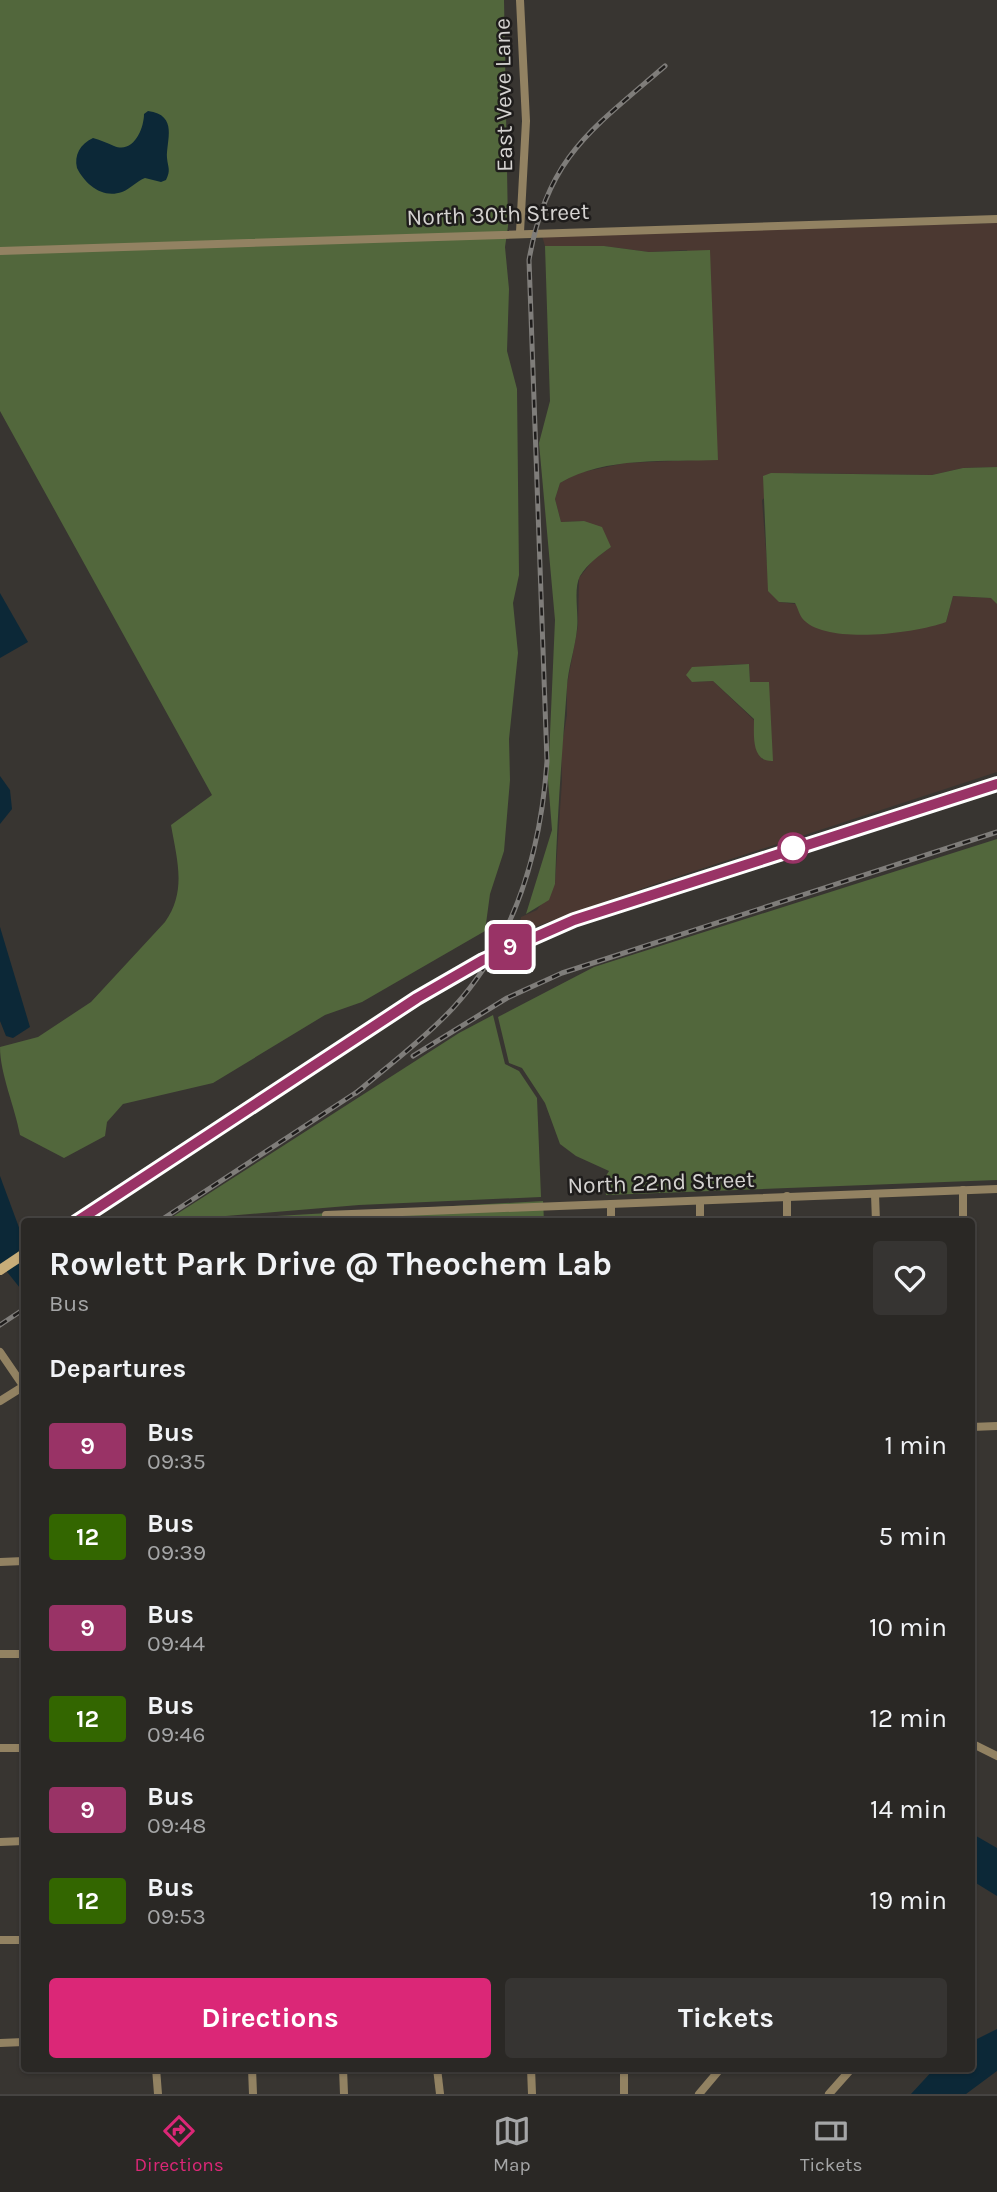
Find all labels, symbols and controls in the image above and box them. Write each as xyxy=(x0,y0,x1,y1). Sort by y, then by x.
street label: East Veve Lane xyxy=(489,18,518,172)
street label: North 30th Street xyxy=(406,198,590,231)
unlabelled marker xyxy=(778,833,808,863)
line badge: 9 xyxy=(487,924,533,970)
text: 9 xyxy=(503,933,517,961)
street label: North 22nd Street xyxy=(567,1166,755,1199)
button: heart xyxy=(873,1241,947,1315)
text: Rowlett Park Drive @ Theochem Lab xyxy=(49,1245,612,1283)
text: Bus xyxy=(49,1290,89,1317)
text: Departures xyxy=(49,1353,186,1384)
text: Bus xyxy=(147,1417,194,1448)
text: 1 min xyxy=(884,1430,947,1461)
text: 9 xyxy=(80,1432,95,1460)
text: 09:35 xyxy=(147,1448,206,1475)
text: Bus xyxy=(147,1508,194,1539)
text: 5 min xyxy=(878,1521,947,1552)
text: 12 xyxy=(76,1523,99,1551)
text: 09:39 xyxy=(147,1539,206,1566)
text: Bus xyxy=(147,1599,194,1630)
text: 10 min xyxy=(869,1612,947,1643)
text: 9 xyxy=(80,1614,95,1642)
text: 09:44 xyxy=(147,1630,205,1657)
text: Bus xyxy=(147,1690,194,1721)
text: 12 min xyxy=(869,1703,947,1734)
text: 12 xyxy=(76,1705,99,1733)
text: 09:46 xyxy=(147,1721,205,1748)
text: Bus xyxy=(147,1781,194,1812)
text: 14 min xyxy=(870,1794,947,1825)
text: 9 xyxy=(80,1796,95,1824)
text: 09:48 xyxy=(147,1812,206,1839)
text: Bus xyxy=(147,1872,194,1903)
text: 19 min xyxy=(869,1885,947,1916)
text: 12 xyxy=(76,1887,99,1915)
text: 09:53 xyxy=(147,1903,206,1930)
button: Directions xyxy=(49,1978,491,2058)
button: Tickets xyxy=(505,1978,947,2058)
tab: Directions xyxy=(135,2112,224,2176)
tab: Map xyxy=(493,2112,531,2176)
tab: Tickets xyxy=(800,2112,862,2176)

